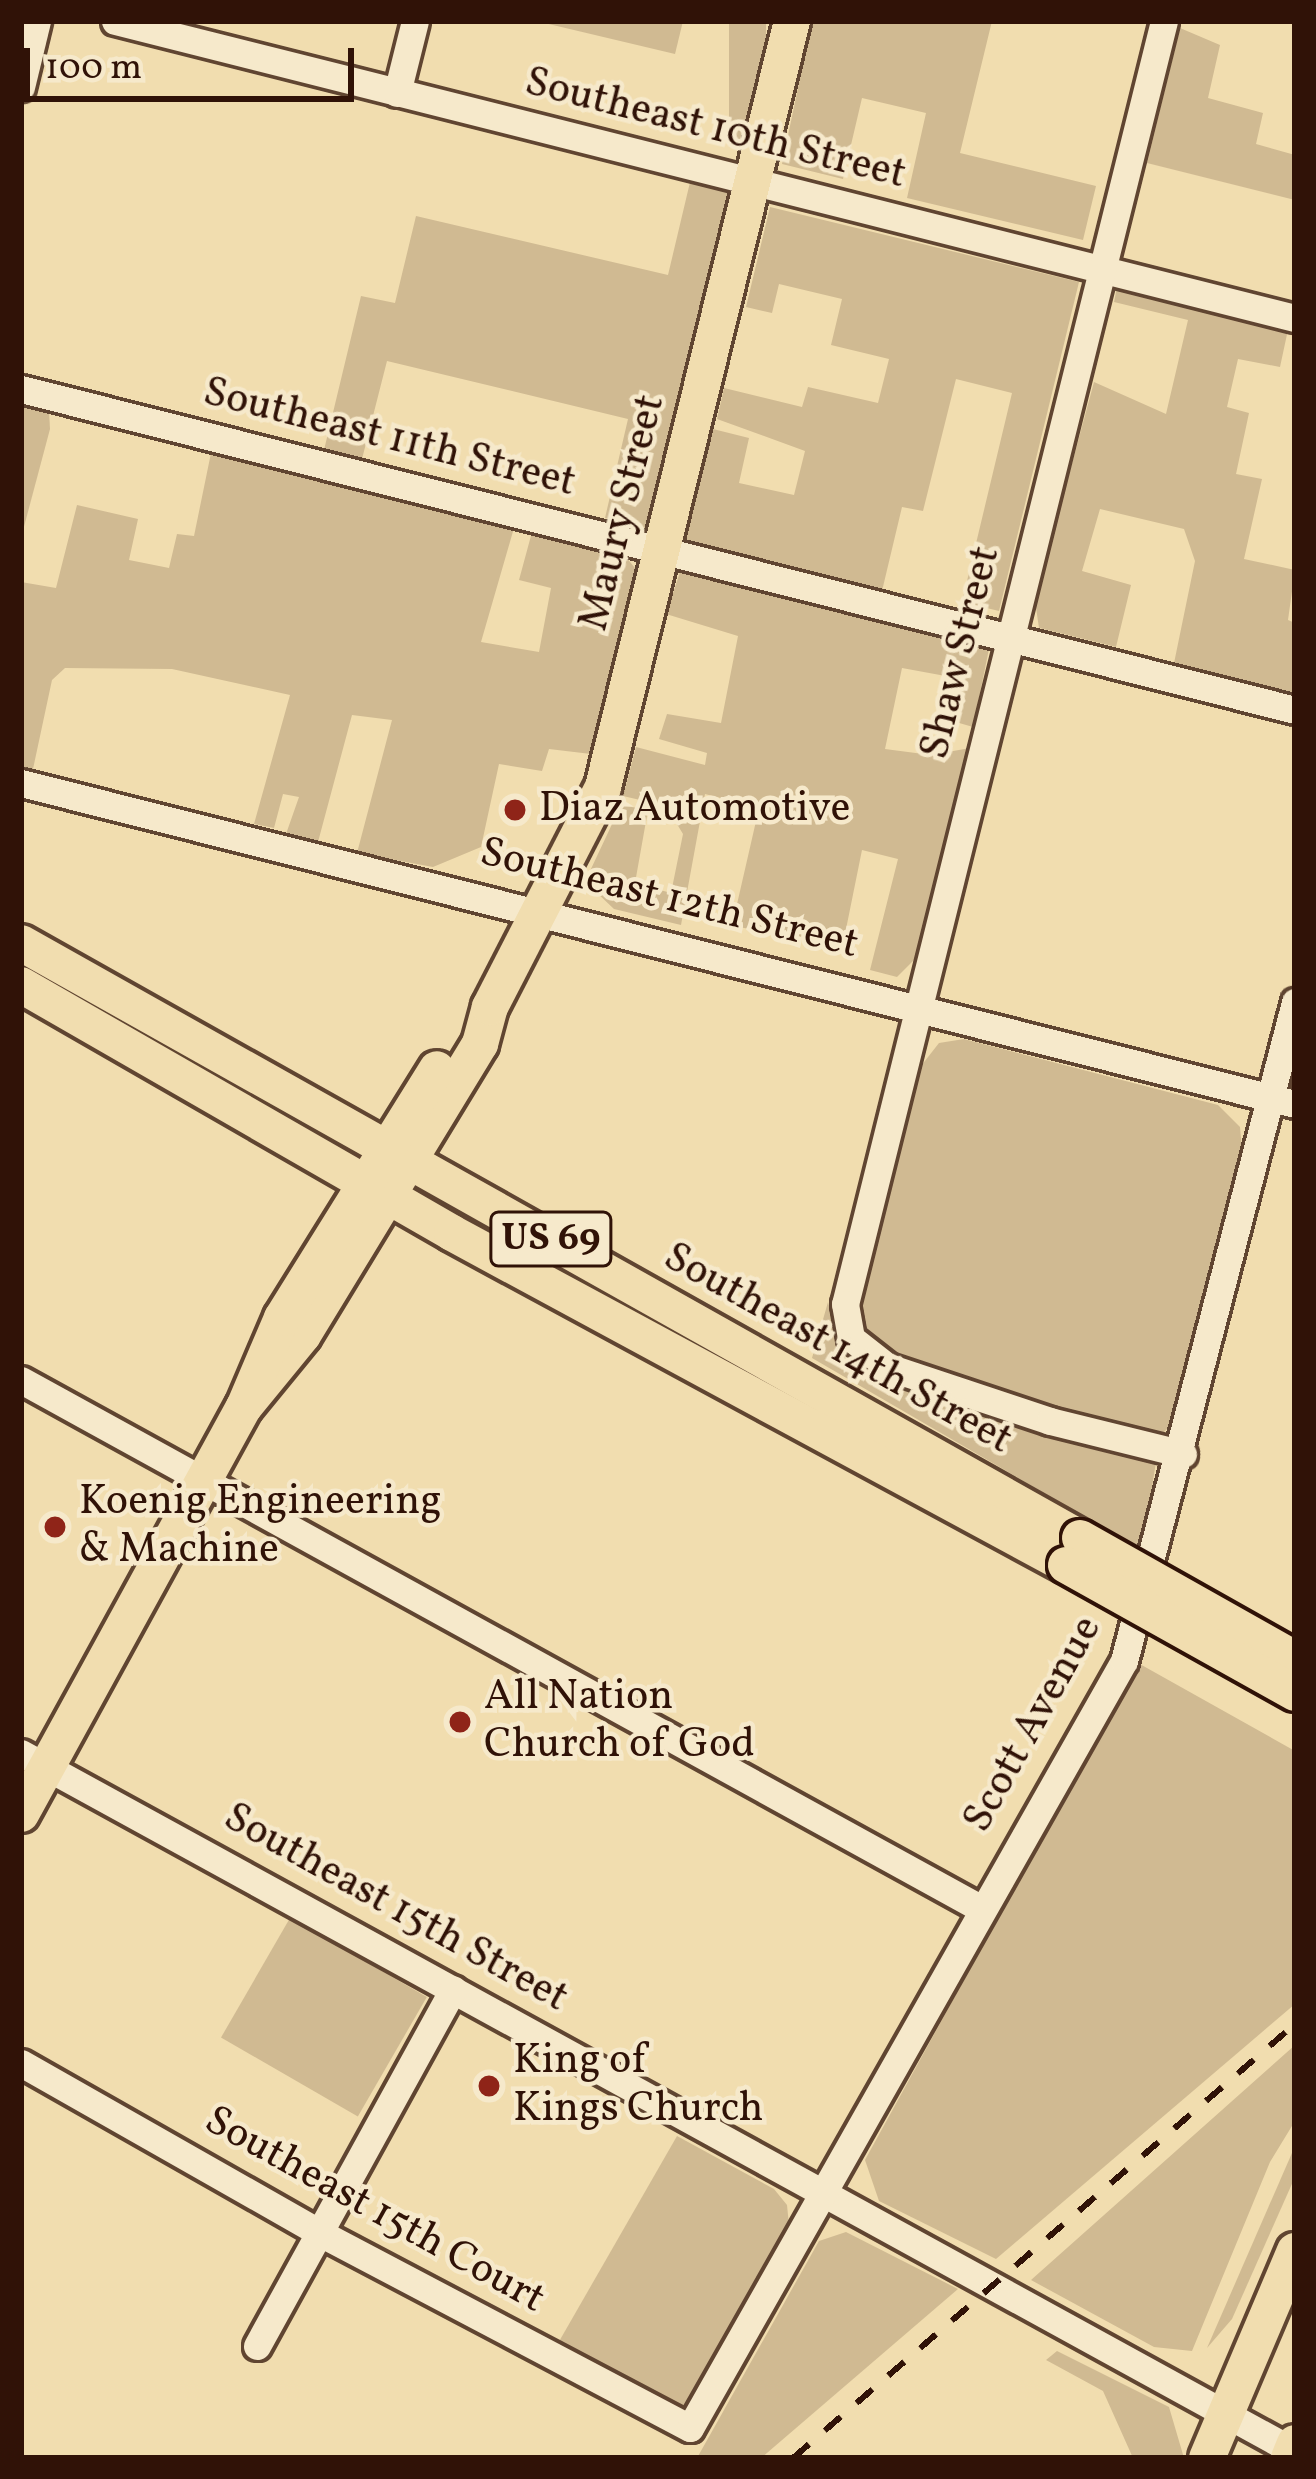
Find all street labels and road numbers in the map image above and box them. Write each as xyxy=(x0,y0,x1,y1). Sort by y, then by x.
street label: Southeast 10th Street xyxy=(519,58,911,202)
street label: Southeast 11th Street xyxy=(198,368,580,510)
street label: Maury Street xyxy=(570,389,678,637)
street label: Shaw Street xyxy=(911,541,1013,765)
street label: Southeast 12th Street xyxy=(475,829,863,971)
road number: US 69 xyxy=(488,1206,614,1272)
street label: Southeast 14th Street xyxy=(654,1233,1020,1467)
street label: Scott Avenue xyxy=(954,1608,1114,1842)
street label: Southeast 15th Street xyxy=(214,1793,576,2025)
street label: Southeast 15th Court xyxy=(195,2097,553,2325)

